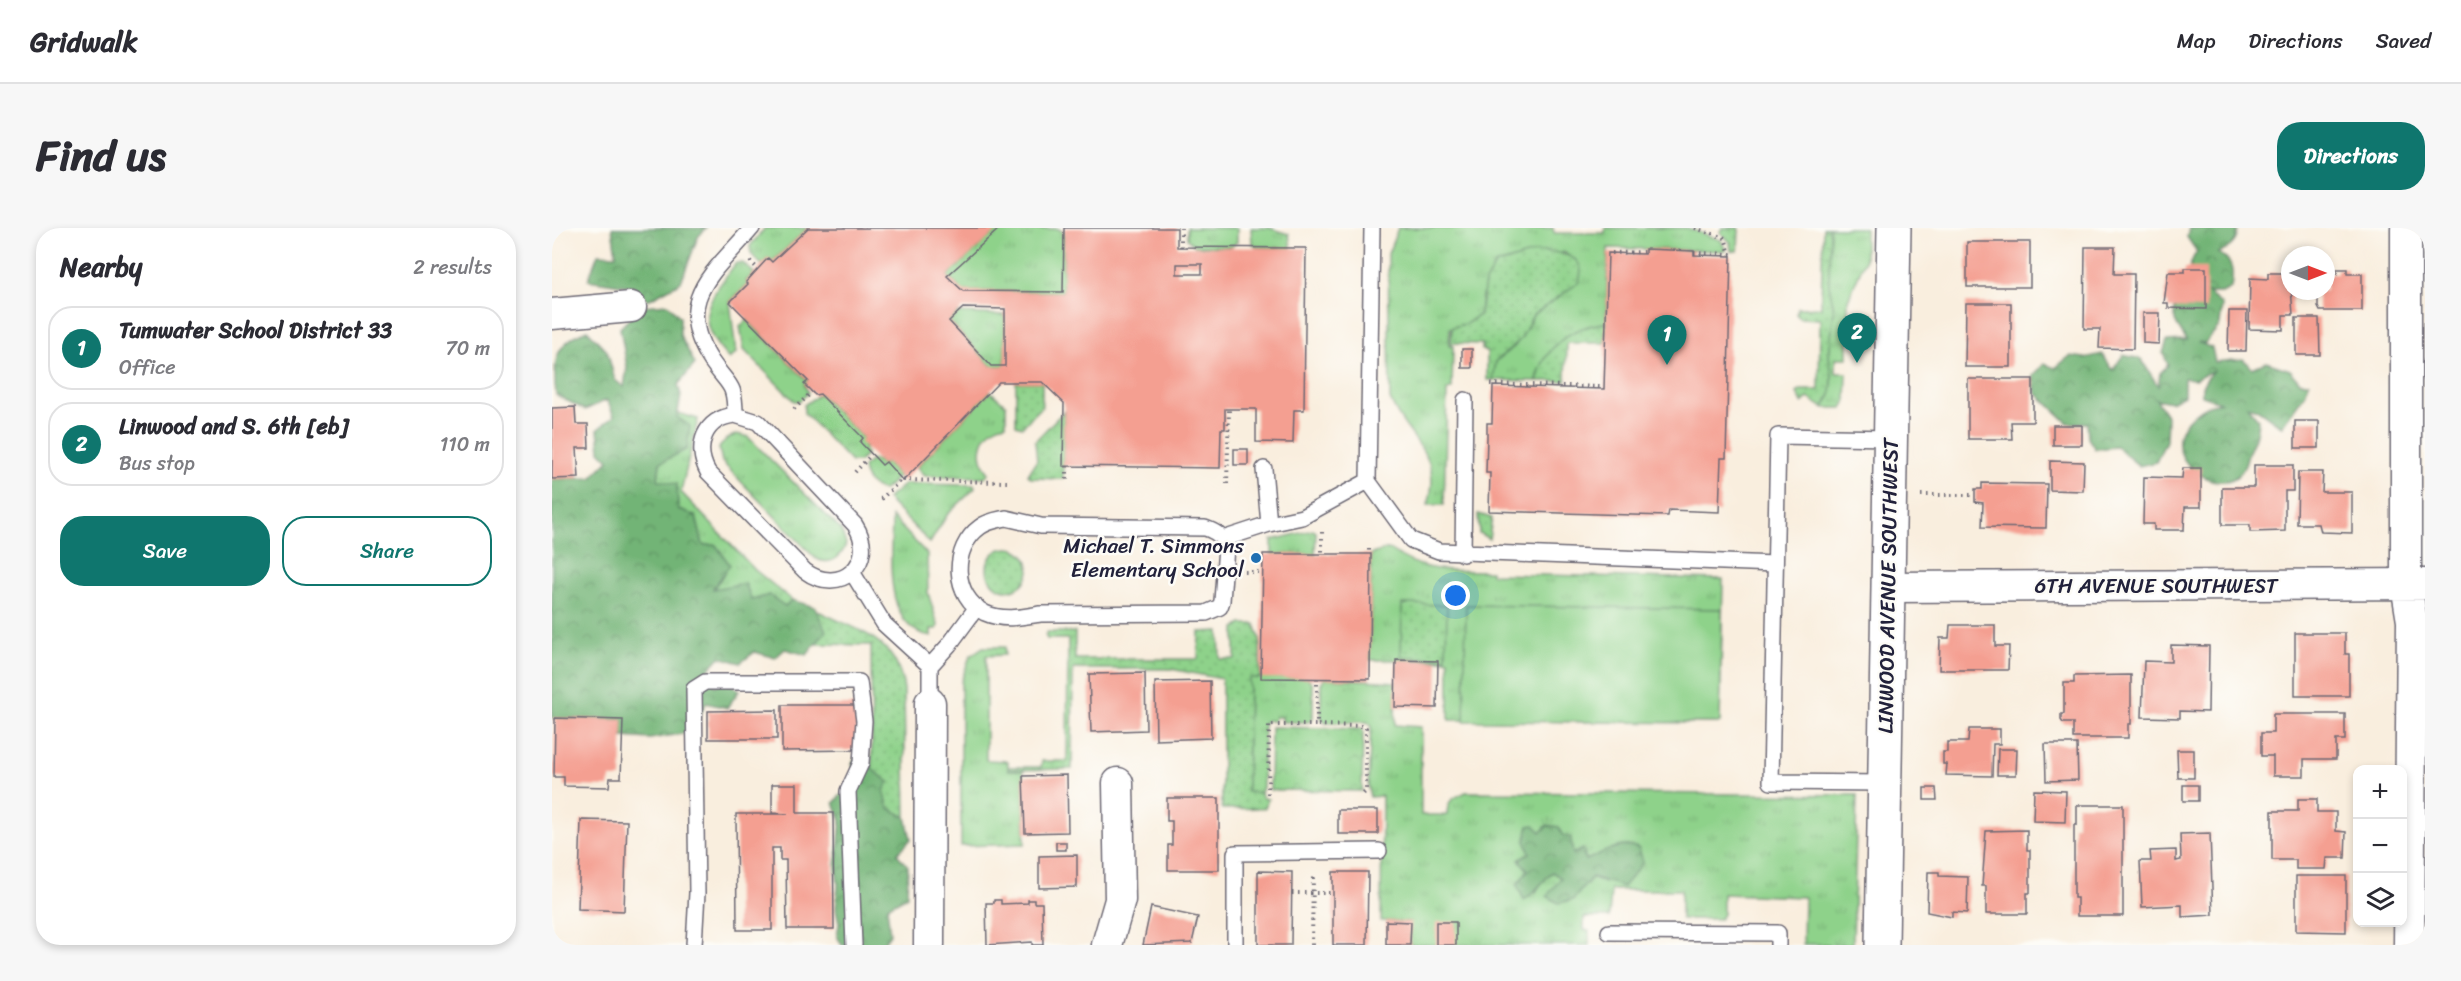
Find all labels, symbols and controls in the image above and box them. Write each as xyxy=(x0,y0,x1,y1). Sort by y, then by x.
text: Gridwalk xyxy=(30,17,138,66)
text: Map xyxy=(2177,22,2215,60)
text: Directions xyxy=(2248,22,2343,60)
text: Saved xyxy=(2376,22,2431,60)
text: Find us xyxy=(36,119,166,193)
button: Directions xyxy=(2277,122,2425,190)
text: Nearby xyxy=(60,244,142,290)
north arrow xyxy=(2281,246,2335,300)
text: 2 results xyxy=(413,250,492,285)
text: Tumwater School District 33 xyxy=(119,311,392,350)
pin: 2 xyxy=(1838,314,1876,363)
pin: 1 xyxy=(1648,316,1686,365)
text: 1 xyxy=(77,331,86,366)
text: 70 m xyxy=(445,331,490,366)
text: Office xyxy=(119,350,175,385)
text: Linwood and S. 6th [eb] xyxy=(119,407,350,446)
text: 2 xyxy=(76,427,87,462)
text: 110 m xyxy=(440,427,490,462)
street label: LINWOOD AVENUE SOUTHWEST xyxy=(1866,436,1910,734)
text: Bus stop xyxy=(119,446,195,481)
button: Save xyxy=(60,516,270,586)
button: Share xyxy=(282,516,492,586)
place label: Michael T. Simmons Elementary School xyxy=(1063,527,1245,589)
marker: Michael T. Simmons Elementary School xyxy=(1249,551,1263,565)
street label: 6TH AVENUE SOUTHWEST xyxy=(2034,567,2279,605)
your location xyxy=(1441,581,1470,610)
map controls xyxy=(2353,765,2407,927)
button: + xyxy=(2353,765,2407,819)
button: − xyxy=(2353,819,2407,873)
button: layers xyxy=(2353,873,2407,927)

